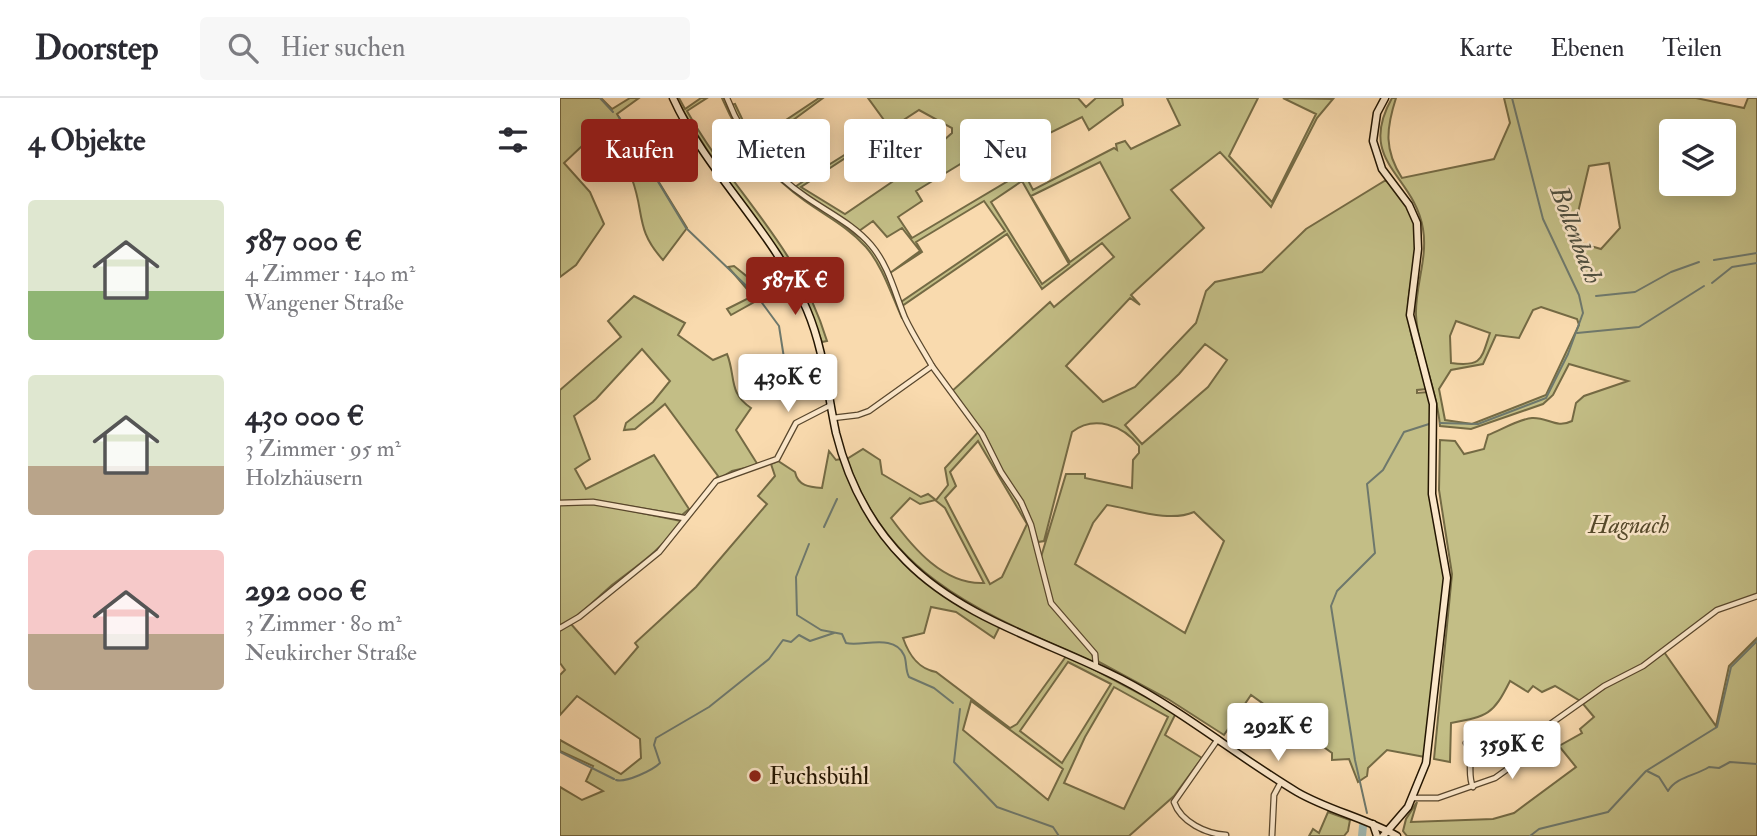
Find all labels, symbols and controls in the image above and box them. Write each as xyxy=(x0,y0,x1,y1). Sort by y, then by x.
search box xyxy=(200,17,690,80)
text: Doorstep xyxy=(35,28,158,69)
icon: search xyxy=(224,29,262,67)
text: Hier suchen xyxy=(280,32,405,64)
text: Karte xyxy=(1459,33,1512,64)
text: Ebenen xyxy=(1550,33,1624,64)
text: Teilen xyxy=(1662,33,1722,64)
chip: Kaufen xyxy=(581,119,698,182)
chip: Mieten xyxy=(712,119,830,182)
chip: Filter xyxy=(844,119,946,182)
chip: Neu xyxy=(960,119,1051,182)
map controls xyxy=(1659,119,1736,196)
button: layers xyxy=(1659,119,1736,196)
icon: filters xyxy=(494,121,532,159)
text: 4 Objekte xyxy=(28,122,145,159)
water label: Bollenbach xyxy=(1542,180,1609,289)
text: 587 000 € xyxy=(245,222,362,259)
icon: home xyxy=(84,228,168,312)
pin: 587K € xyxy=(738,258,852,317)
text: 4 Zimmer · 140 m² xyxy=(245,259,415,288)
text: 587K € xyxy=(762,265,828,294)
text: Wangener Straße xyxy=(245,288,404,317)
pin: 430K € xyxy=(731,354,845,414)
text: 430K € xyxy=(754,362,822,391)
text: 430 000 € xyxy=(245,397,364,434)
icon: home xyxy=(84,403,168,487)
text: 3 Zimmer · 95 m² xyxy=(245,434,401,463)
text: Holzhäusern xyxy=(245,463,363,492)
park label: Hagnach xyxy=(1587,510,1670,541)
text: 292 000 € xyxy=(245,572,367,609)
icon: home xyxy=(84,578,168,662)
text: 3 Zimmer · 80 m² xyxy=(245,609,402,638)
text: Neukircher Straße xyxy=(245,638,417,667)
pin: 292K € xyxy=(1221,704,1335,763)
text: 292K € xyxy=(1243,711,1313,740)
pin: 359K € xyxy=(1455,722,1569,781)
text: 359K € xyxy=(1479,729,1545,758)
place label: Fuchsbühl xyxy=(769,761,869,792)
marker: Fuchsbühl xyxy=(747,768,763,784)

